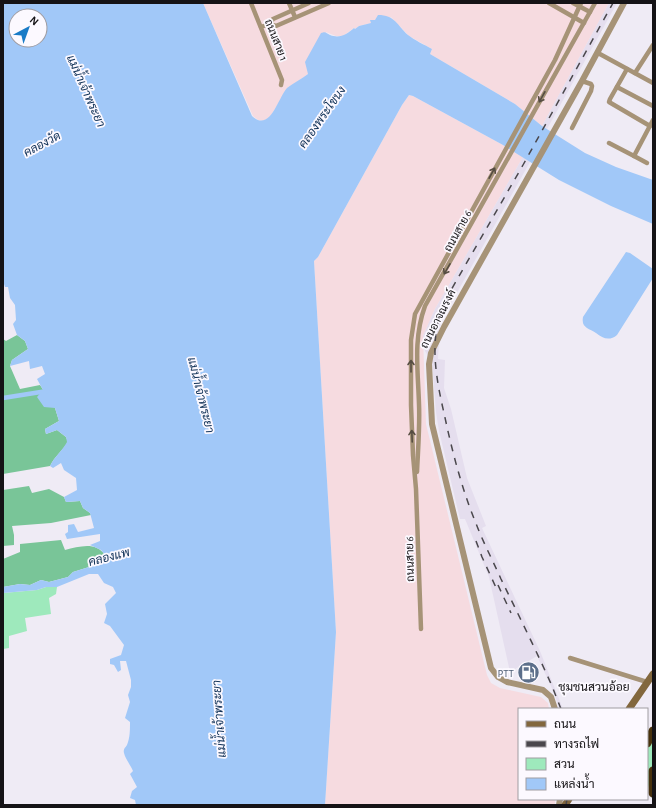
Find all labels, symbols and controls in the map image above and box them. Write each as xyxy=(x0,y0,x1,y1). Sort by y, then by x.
north arrow xyxy=(8,8,48,48)
text: N xyxy=(28,14,41,27)
street label: ถนนสาย 1 xyxy=(263,18,289,62)
water label: แม่น้ำเจ้าพระยา xyxy=(65,51,112,129)
water label: คลองพระโขนง xyxy=(295,82,348,150)
one-way arrow xyxy=(538,91,546,103)
water label: คลองวัด xyxy=(21,128,62,159)
one-way arrow xyxy=(489,167,496,179)
street label: ถนนสาย 6 xyxy=(442,208,474,254)
one-way arrow xyxy=(442,263,450,275)
street label: ถนนอาจณรงค์ xyxy=(416,286,458,350)
water label: แม่น้ำเจ้าพระยา xyxy=(186,355,221,434)
one-way arrow xyxy=(407,360,415,373)
one-way arrow xyxy=(408,430,416,443)
street label: ถนนสาย 6 xyxy=(404,536,416,582)
water label: คลองแพ xyxy=(87,546,131,568)
fuel station icon: PTT xyxy=(516,660,542,686)
place label: PTT xyxy=(498,668,515,679)
water label: แม่น้ำเจ้าพระยา xyxy=(205,680,228,758)
district label: ชุมชนสวนอ้อย xyxy=(558,680,630,696)
legend xyxy=(518,708,648,800)
text: ถนน xyxy=(554,718,577,730)
text: ทางรถไฟ xyxy=(554,736,599,750)
text: สวน xyxy=(554,758,575,770)
text: แหล่งน้ำ xyxy=(554,773,594,790)

